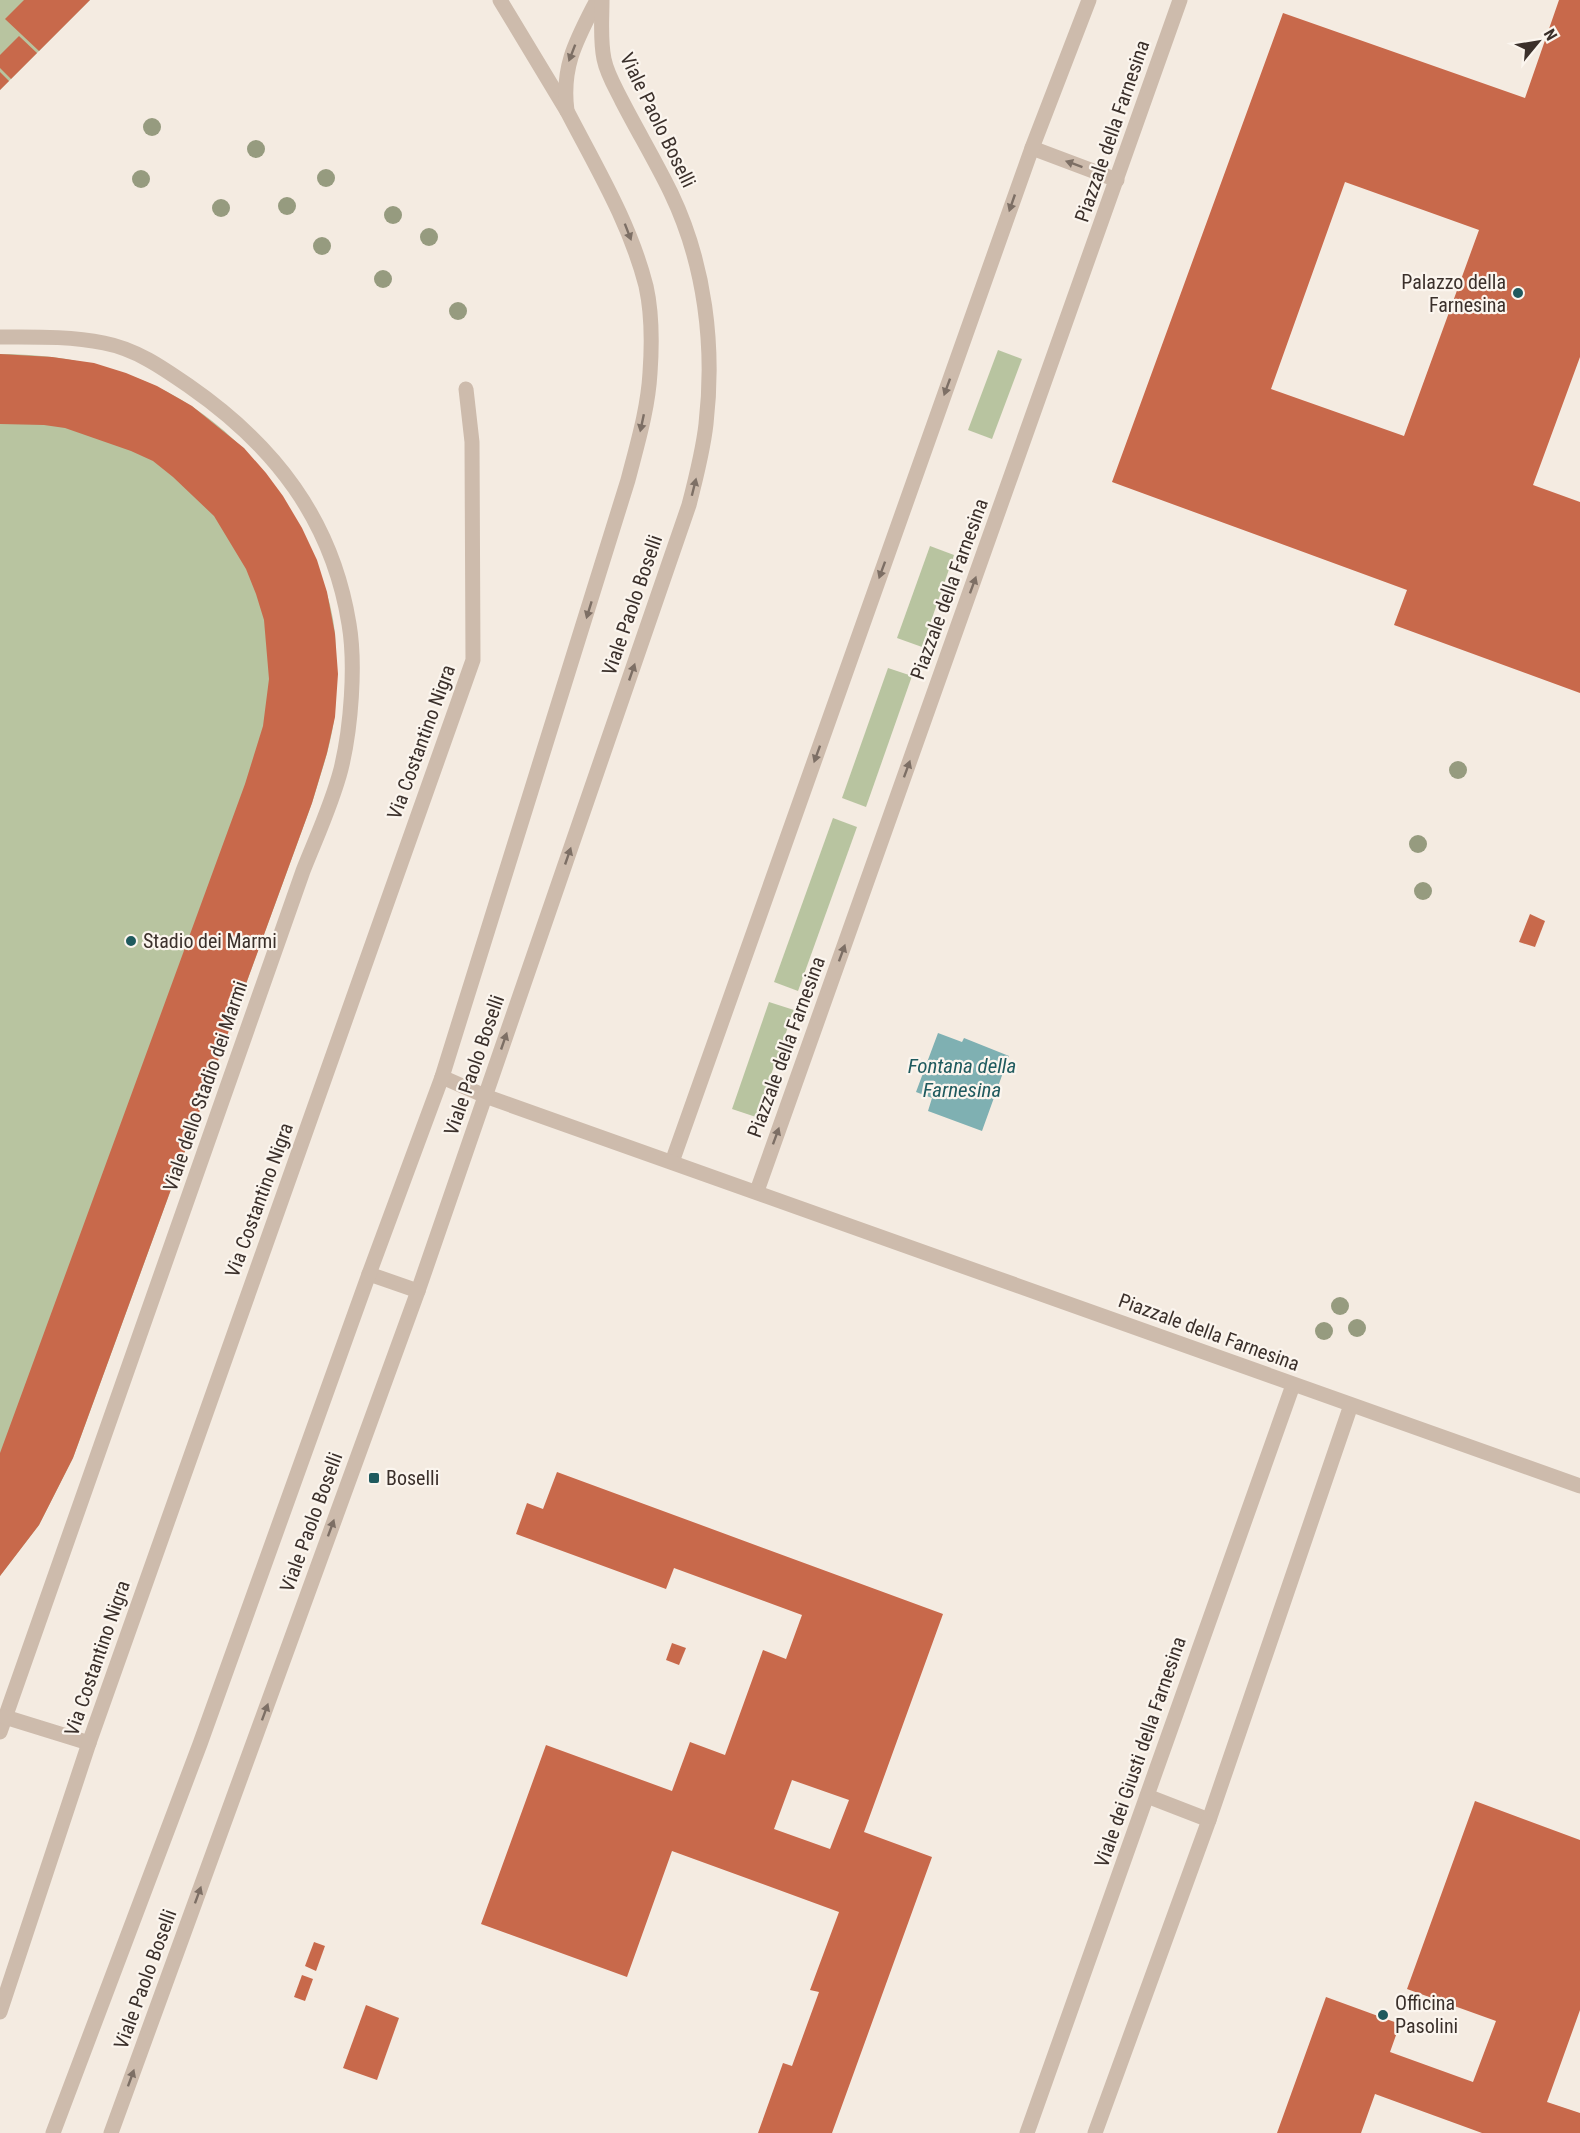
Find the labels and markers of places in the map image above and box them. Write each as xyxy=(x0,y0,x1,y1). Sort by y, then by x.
place label: Palazzo della Farnesina xyxy=(1401,270,1506,317)
marker: Palazzo della Farnesina xyxy=(1511,286,1525,300)
place label: Stadio dei Marmi xyxy=(143,929,277,953)
marker: Stadio dei Marmi xyxy=(124,934,138,948)
place label: Boselli xyxy=(386,1466,439,1490)
marker: Boselli xyxy=(367,1471,381,1485)
place label: Officina Pasolini xyxy=(1395,1991,1458,2038)
marker: Officina Pasolini xyxy=(1376,2008,1390,2022)

